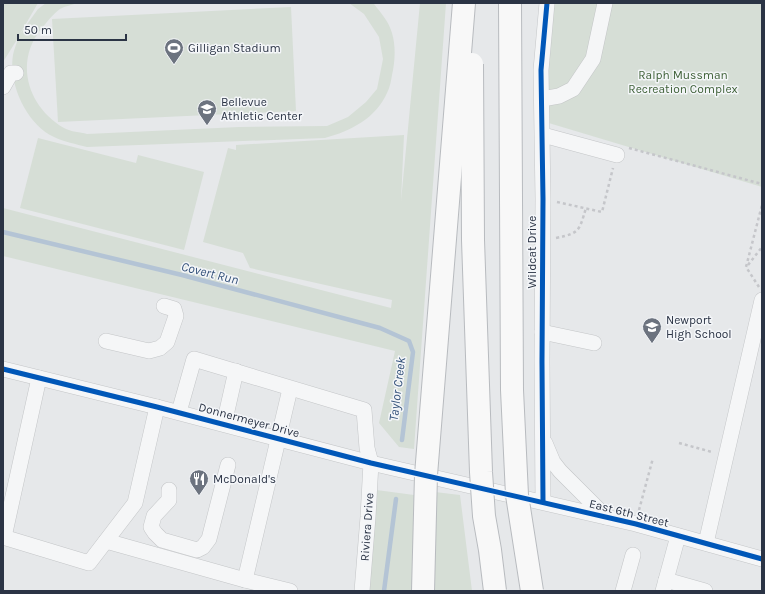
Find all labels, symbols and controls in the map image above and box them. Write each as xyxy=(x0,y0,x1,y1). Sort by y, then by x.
scale bar xyxy=(18,16,126,42)
text: 50 m xyxy=(24,23,52,37)
sports icon: Gilligan Stadium xyxy=(163,37,185,65)
place label: Gilligan Stadium xyxy=(188,41,281,55)
park label: Ralph Mussman Recreation Complex xyxy=(628,68,738,96)
place label: Bellevue Athletic Center xyxy=(221,95,303,123)
school or university icon: Bellevue Athletic Center xyxy=(196,98,218,126)
street label: Wildcat Drive xyxy=(525,216,539,288)
water label: Covert Run xyxy=(180,259,240,287)
place label: Newport High School xyxy=(666,313,732,341)
school or university icon: Newport High School xyxy=(641,316,663,344)
water label: Taylor Creek xyxy=(386,356,408,422)
street label: Donnermeyer Drive xyxy=(197,400,301,440)
restaurant icon: McDonald's xyxy=(188,468,210,496)
place label: McDonald's xyxy=(213,472,276,486)
street label: Riviera Drive xyxy=(358,492,376,562)
street label: East 6th Street xyxy=(588,496,671,530)

